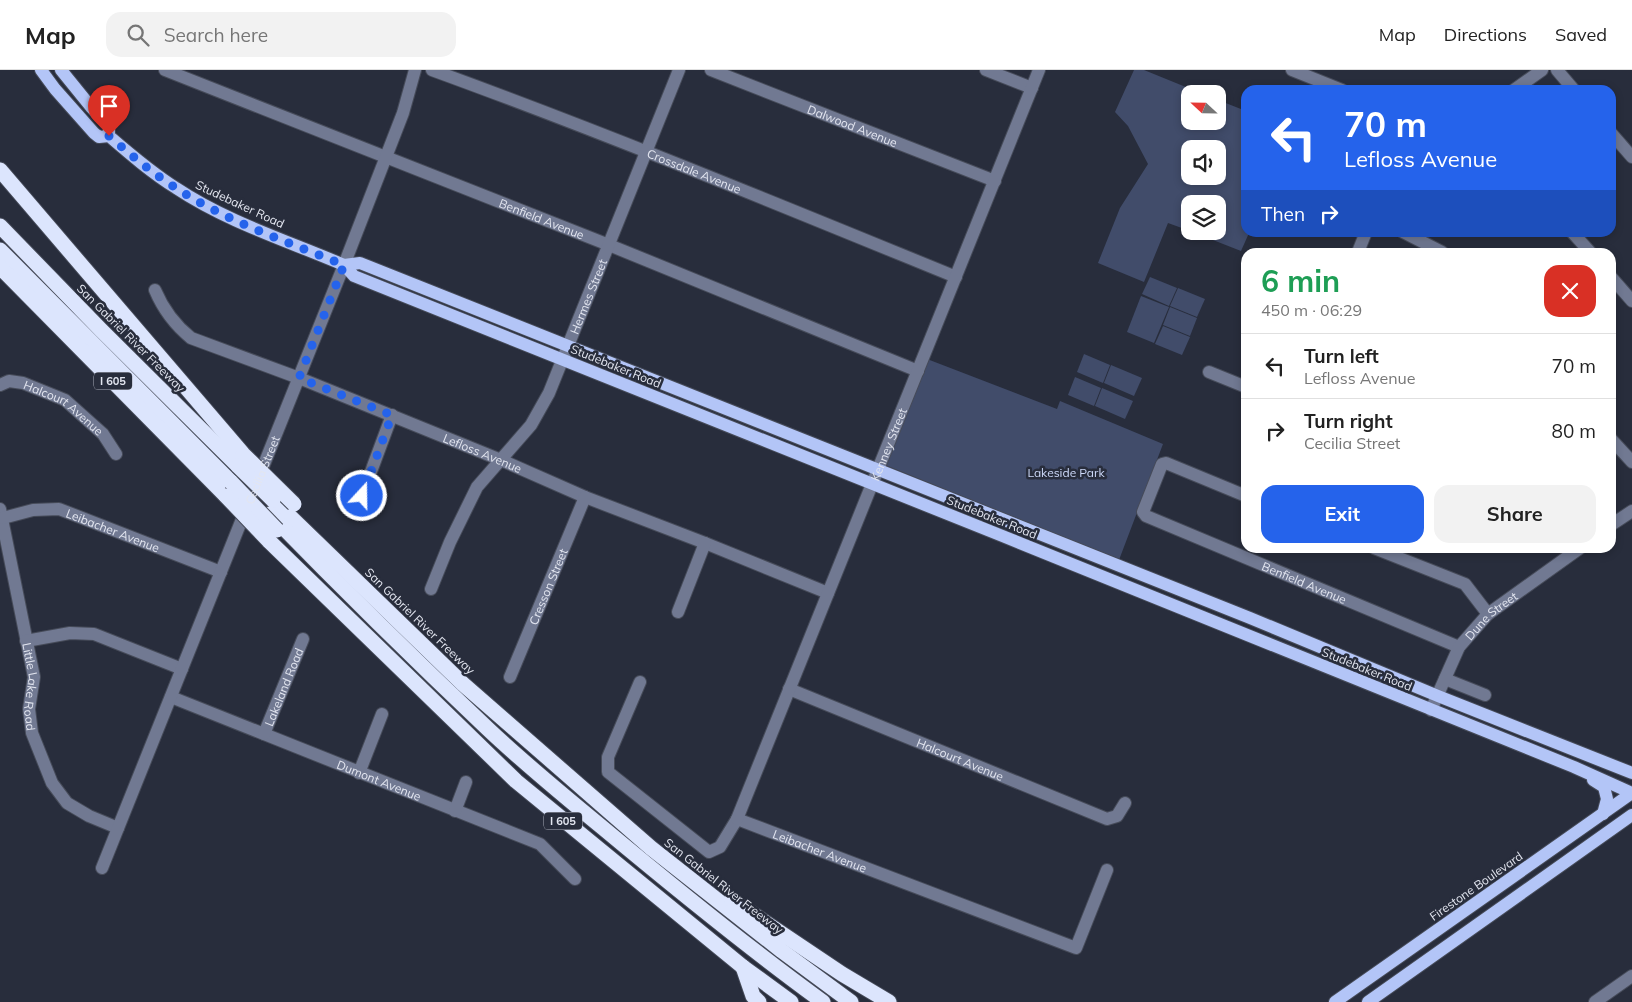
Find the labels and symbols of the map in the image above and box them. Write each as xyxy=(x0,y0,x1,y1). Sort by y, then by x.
pin xyxy=(88,85,130,136)
north arrow xyxy=(1181,85,1226,130)
street label: Dalwood Avenue xyxy=(805,101,900,150)
street label: Crossdale Avenue xyxy=(645,145,744,196)
street label: Studebaker Road xyxy=(193,177,287,231)
street label: Benfield Avenue xyxy=(497,195,587,242)
street label: Hermes Street xyxy=(566,257,610,336)
street label: San Gabriel River Freeway xyxy=(74,281,189,396)
street label: Studebaker Road xyxy=(569,341,663,391)
road number: I 605 xyxy=(94,372,132,390)
street label: Halcourt Avenue xyxy=(22,377,107,438)
street label: Kenney Street xyxy=(867,406,909,483)
street label: Lefloss Avenue xyxy=(441,430,524,476)
street label: Cecilia Street xyxy=(241,433,282,506)
park label: Lakeside Park xyxy=(1027,465,1105,480)
position arrow xyxy=(335,469,387,521)
street label: Studebaker Road xyxy=(945,492,1039,542)
street label: Leibacher Avenue xyxy=(64,505,162,555)
street label: Cresson Street xyxy=(525,546,570,627)
street label: Benfield Avenue xyxy=(1260,558,1349,607)
street label: San Gabriel River Freeway xyxy=(362,565,478,678)
street label: Dune Street xyxy=(1461,588,1520,643)
street label: Little Lake Road xyxy=(20,641,42,732)
street label: Studebaker Road xyxy=(1320,644,1414,694)
street label: Lakeland Road xyxy=(261,645,306,728)
street label: Halcourt Avenue xyxy=(914,735,1006,784)
street label: Dumont Avenue xyxy=(335,756,423,803)
road number: I 605 xyxy=(544,812,582,829)
street label: Leibacher Avenue xyxy=(771,826,869,875)
street label: San Gabriel River Freeway xyxy=(662,835,787,938)
street label: Firestone Boulevard xyxy=(1427,848,1525,924)

